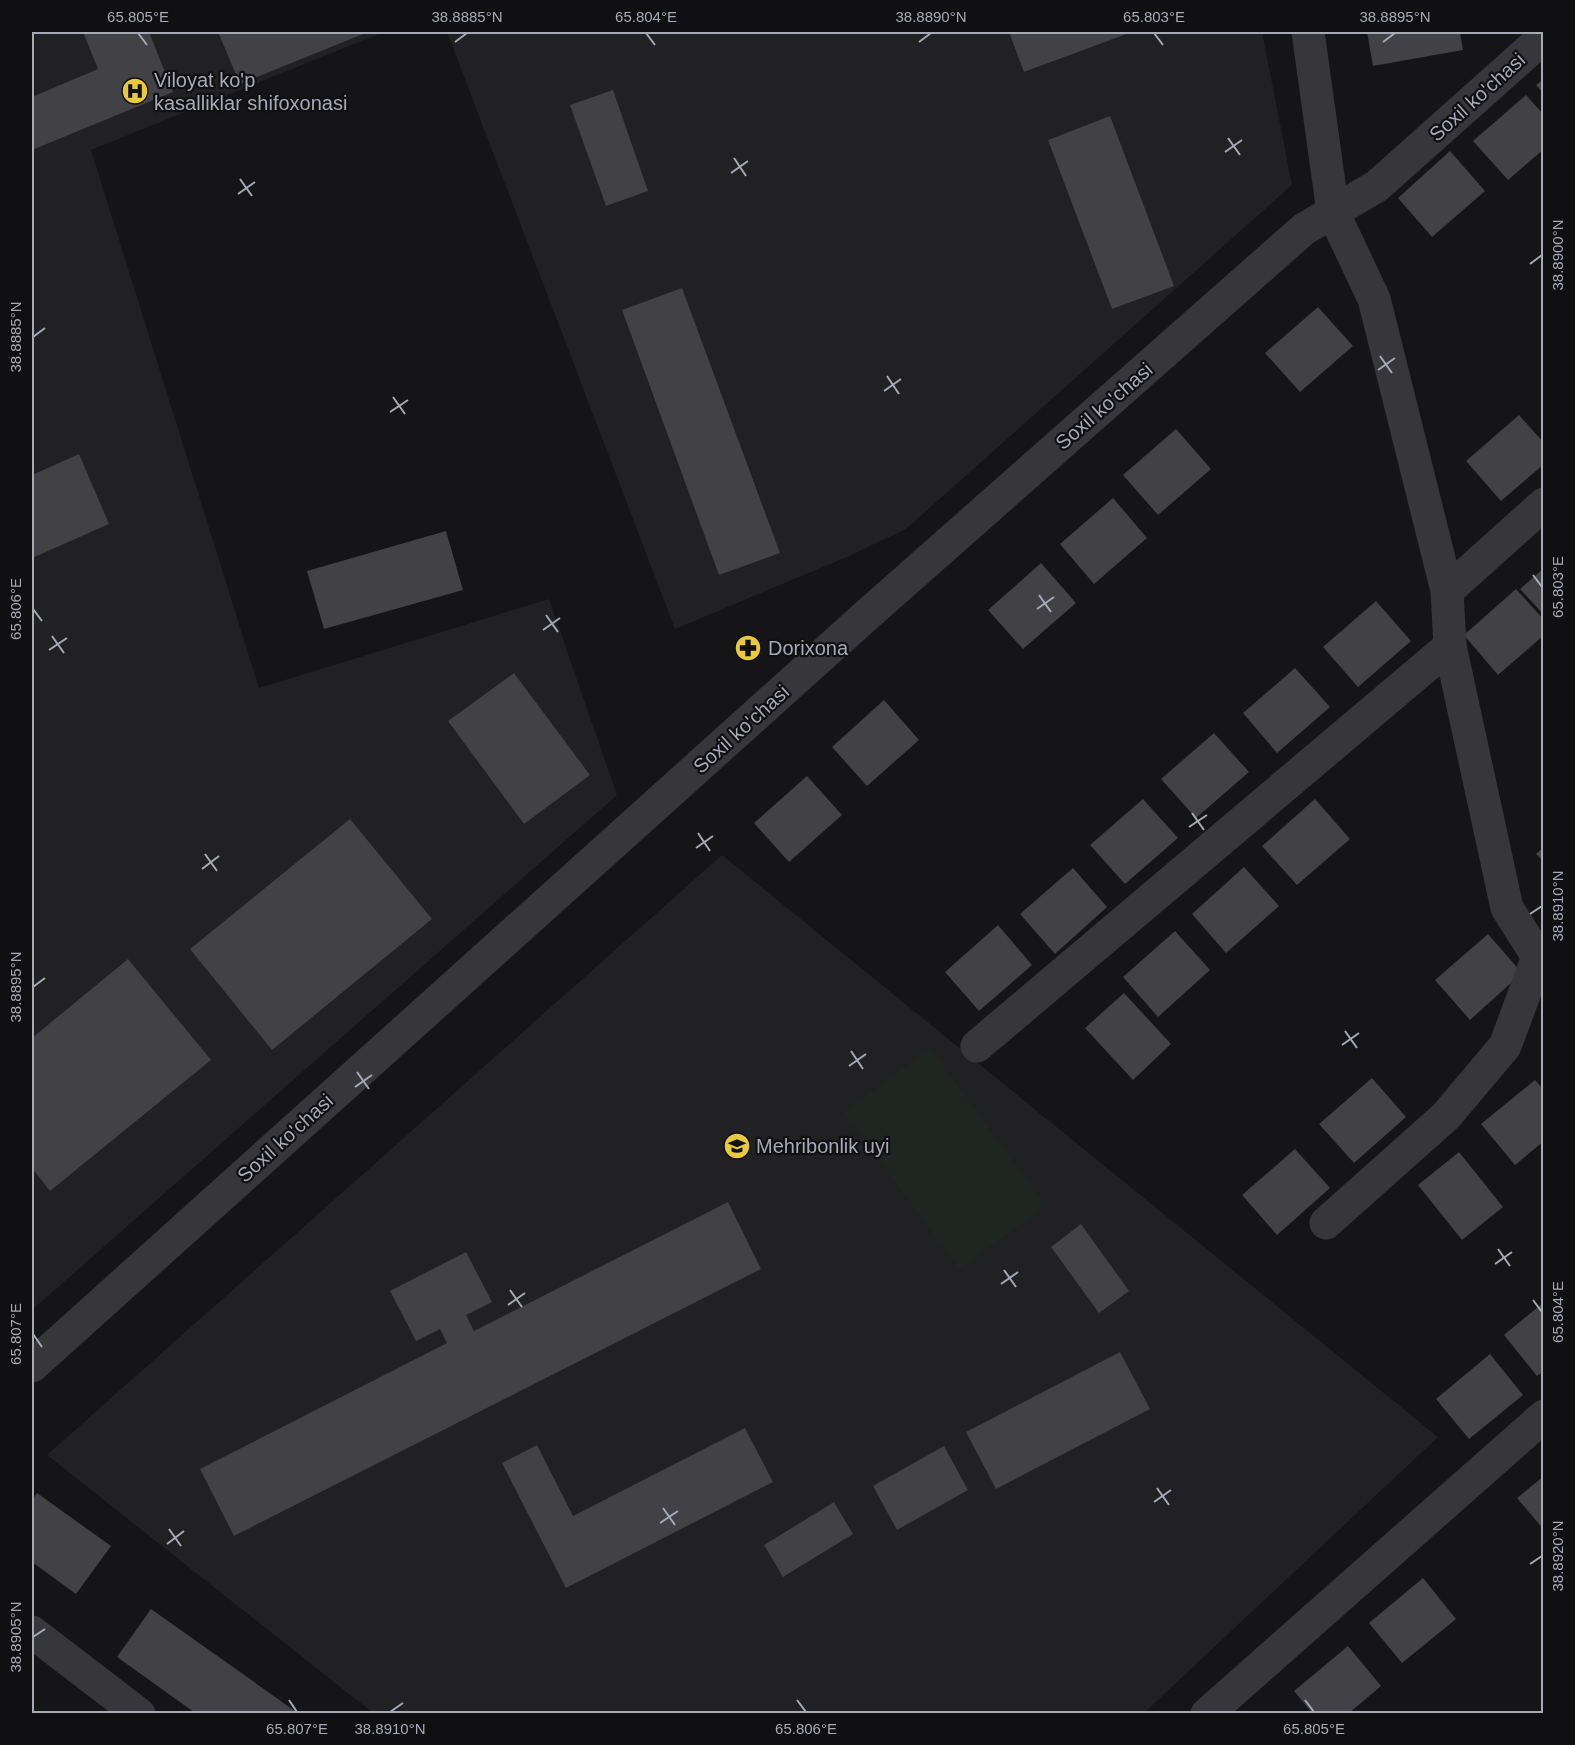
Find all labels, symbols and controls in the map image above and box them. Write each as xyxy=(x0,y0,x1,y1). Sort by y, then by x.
text: 65.805°E xyxy=(107,8,169,25)
text: 38.8885°N xyxy=(431,8,503,25)
text: 65.804°E xyxy=(615,8,677,25)
text: 38.8890°N xyxy=(895,8,967,25)
text: 65.803°E xyxy=(1123,8,1185,25)
text: 38.8895°N xyxy=(1359,8,1431,25)
street label: Soxil ko'chasi xyxy=(1425,48,1529,146)
place label: Viloyat ko'p kasalliklar shifoxonasi xyxy=(154,69,347,114)
hospital icon: Viloyat ko'p kasalliklar shifoxonasi xyxy=(120,76,150,106)
text: 38.8900°N xyxy=(1549,219,1566,291)
text: 38.8885°N xyxy=(7,301,24,373)
street label: Soxil ko'chasi xyxy=(1051,358,1157,454)
text: 65.803°E xyxy=(1549,556,1566,618)
text: 65.806°E xyxy=(7,578,24,640)
pharmacy icon: Dorixona xyxy=(733,633,763,663)
place label: Dorixona xyxy=(768,637,849,659)
street label: Soxil ko'chasi xyxy=(689,680,793,778)
text: 38.8910°N xyxy=(1549,870,1566,942)
text: 38.8895°N xyxy=(7,951,24,1023)
street label: Soxil ko'chasi xyxy=(233,1089,337,1187)
school or university icon: Mehribonlik uyi xyxy=(722,1131,752,1161)
place label: Mehribonlik uyi xyxy=(756,1135,889,1157)
text: 65.804°E xyxy=(1549,1281,1566,1343)
text: 65.807°E xyxy=(7,1303,24,1365)
text: 38.8920°N xyxy=(1549,1520,1566,1592)
text: 38.8905°N xyxy=(7,1601,24,1673)
text: 65.807°E xyxy=(266,1720,328,1737)
text: 38.8910°N xyxy=(354,1720,426,1737)
text: 65.806°E xyxy=(775,1720,837,1737)
text: 65.805°E xyxy=(1283,1720,1345,1737)

